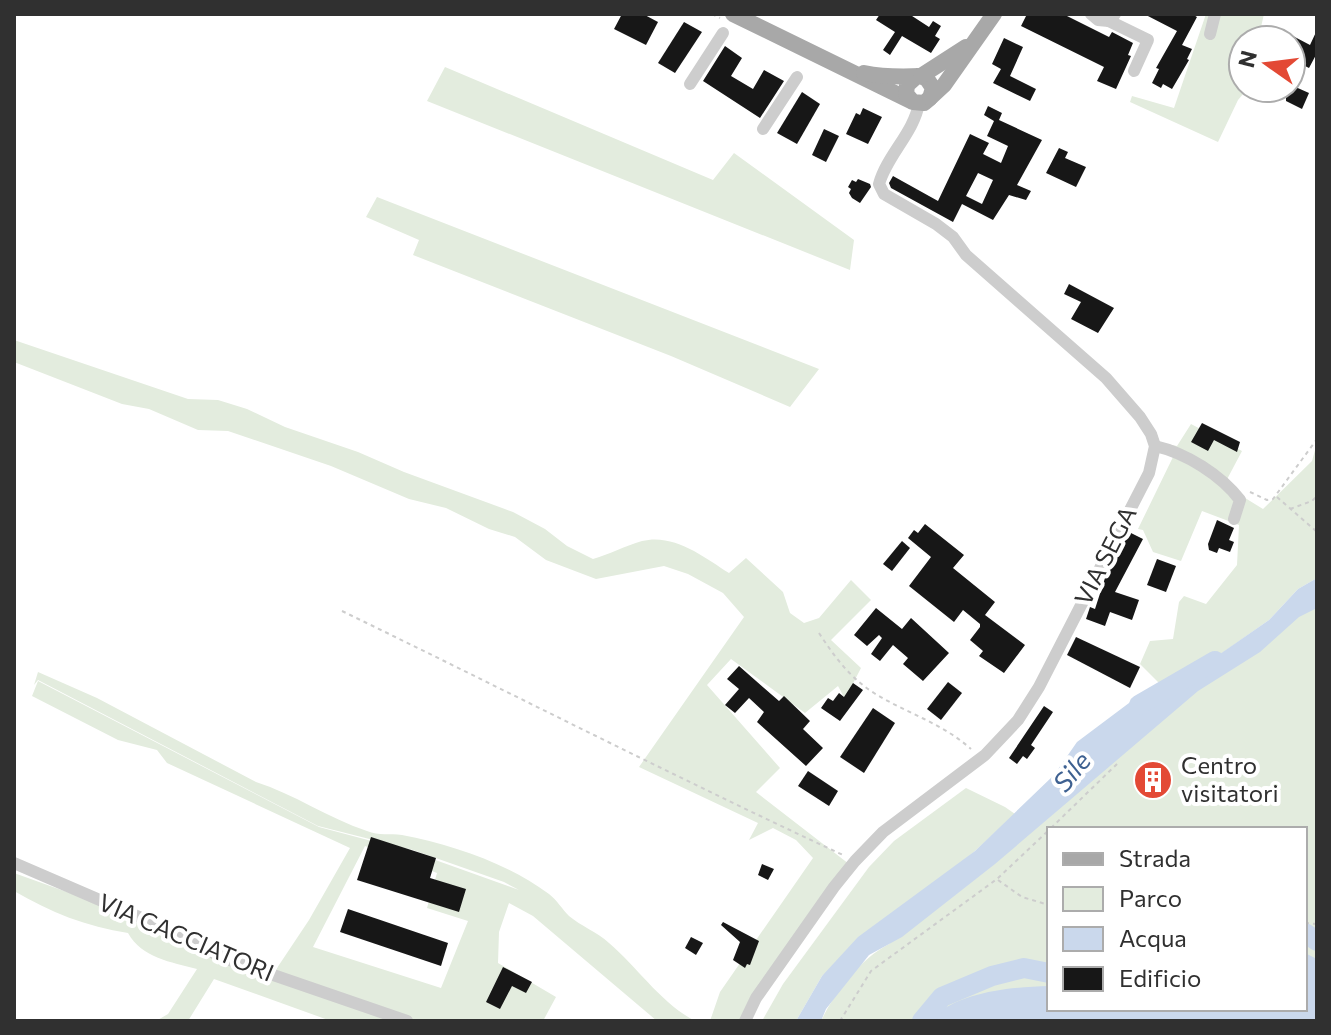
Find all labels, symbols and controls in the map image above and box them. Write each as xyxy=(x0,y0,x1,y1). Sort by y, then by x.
north arrow xyxy=(1227,24,1307,104)
text: N xyxy=(1232,48,1262,70)
street label: VIA SEGA xyxy=(1067,501,1142,609)
water label: Sile xyxy=(1045,745,1096,797)
place label: Centro visitatori xyxy=(1181,750,1279,807)
building icon: Centro visitatori xyxy=(1132,759,1174,801)
legend xyxy=(1047,827,1307,1011)
text: Strada xyxy=(1119,843,1191,872)
text: Parco xyxy=(1119,883,1182,912)
street label: VIA CACCIATORI xyxy=(95,887,279,987)
text: Acqua xyxy=(1119,923,1187,952)
text: Edificio xyxy=(1119,963,1201,992)

